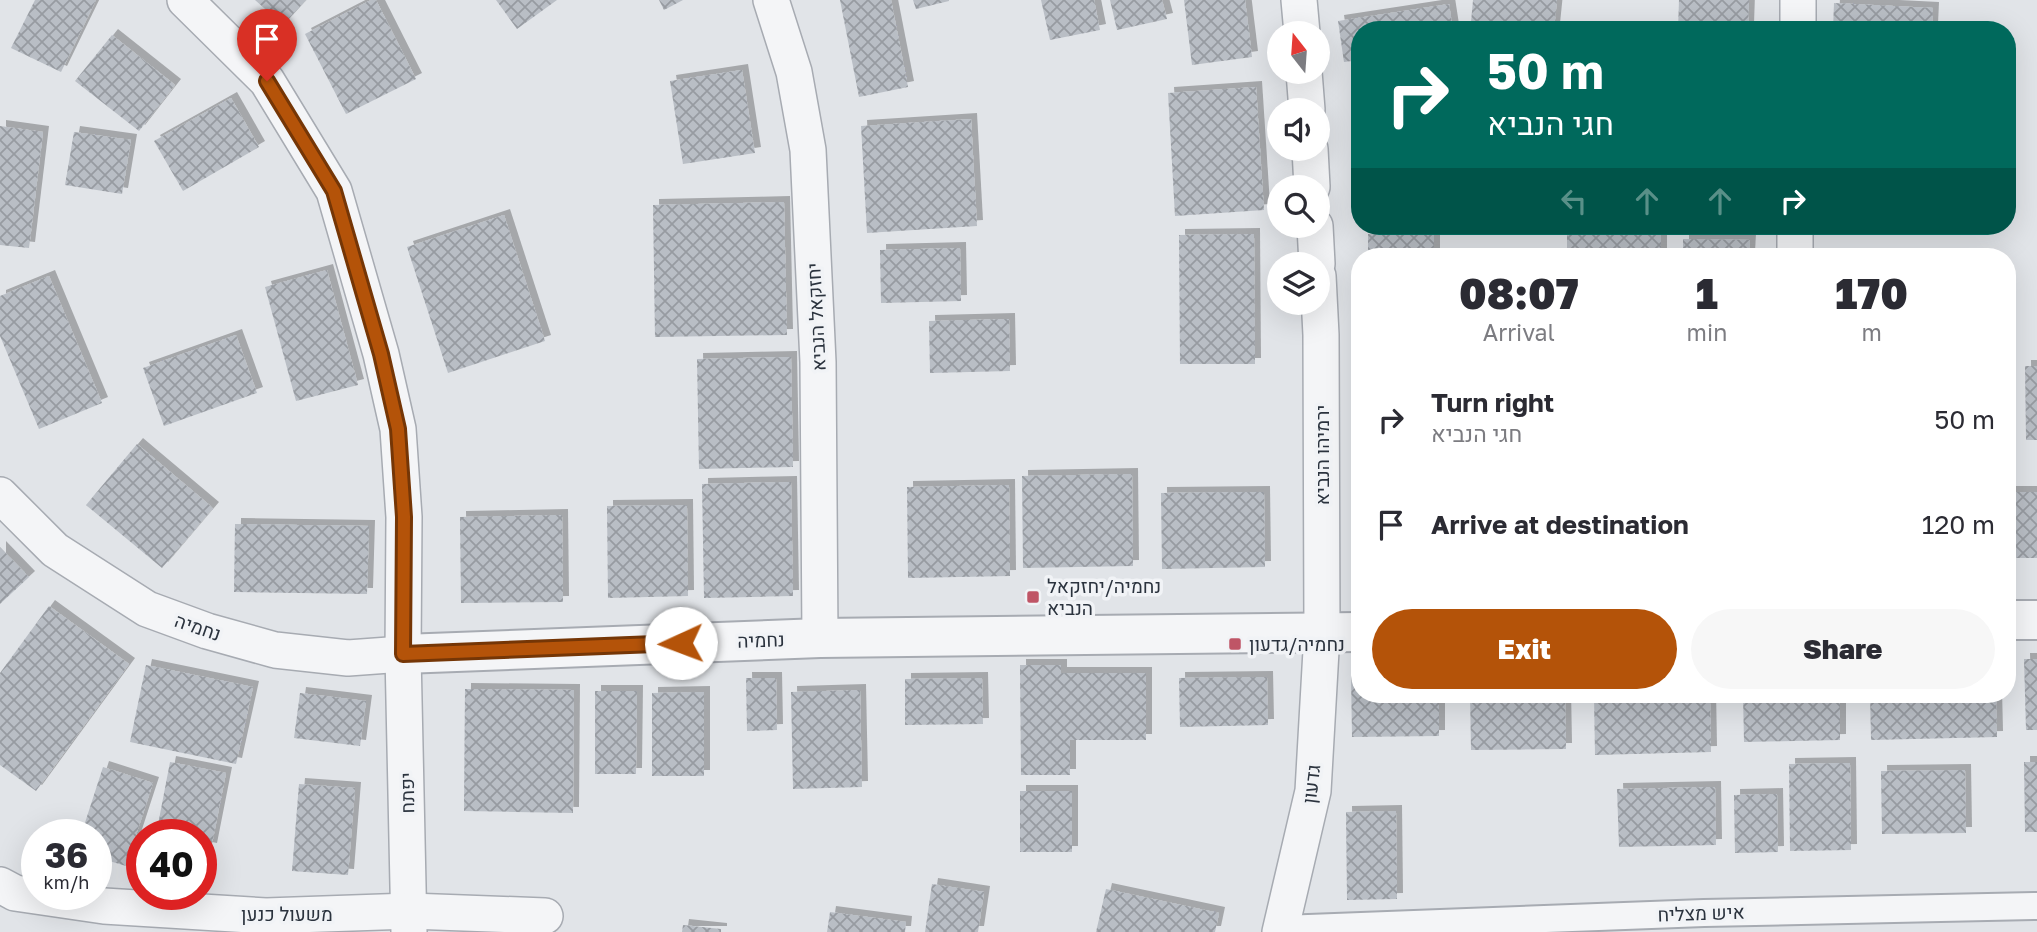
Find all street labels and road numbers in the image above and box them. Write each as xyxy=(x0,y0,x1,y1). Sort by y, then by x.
street label: יחזקאל הנביא xyxy=(801,262,830,372)
street label: ירמיהו הנביא xyxy=(1310,405,1333,505)
street label: נחמיה xyxy=(172,608,224,645)
street label: נחמיה xyxy=(737,627,785,652)
street label: גדעון xyxy=(1297,763,1324,805)
street label: יפתח xyxy=(395,772,418,814)
street label: איש מצליח xyxy=(1657,899,1745,926)
street label: משעול כנען xyxy=(241,902,333,925)

